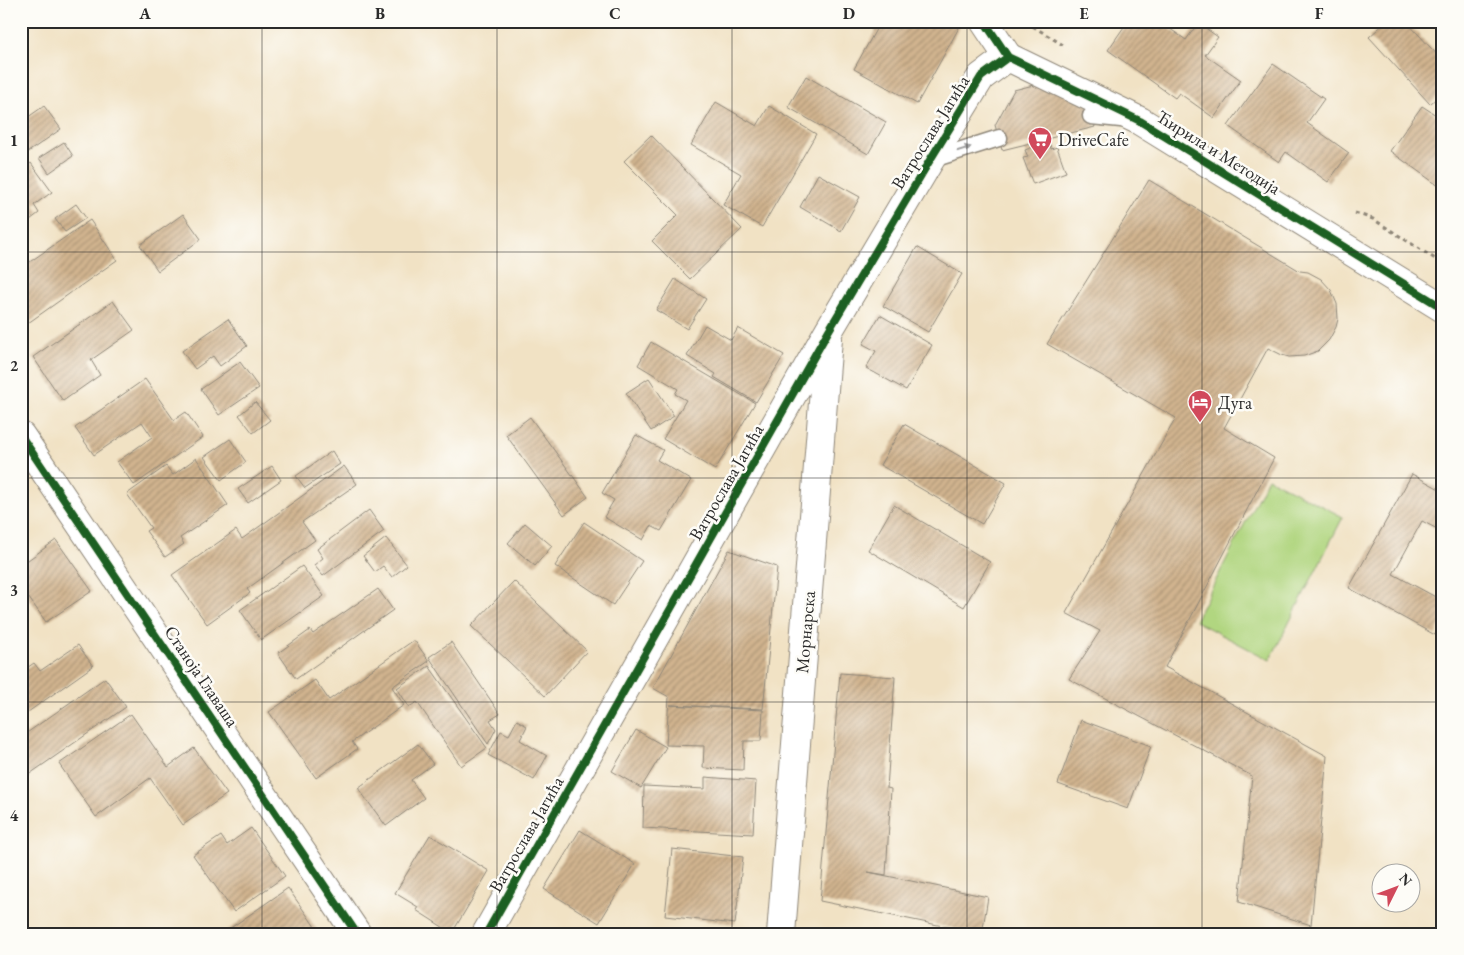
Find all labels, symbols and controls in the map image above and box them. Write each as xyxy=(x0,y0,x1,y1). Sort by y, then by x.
text: A xyxy=(138,3,151,24)
text: B xyxy=(375,3,385,24)
text: C xyxy=(609,3,621,24)
text: D xyxy=(843,3,855,24)
text: E xyxy=(1079,3,1089,24)
text: F xyxy=(1315,3,1324,24)
street label: Ватрослава Јагића xyxy=(886,70,975,193)
street label: Ћирила и Методија xyxy=(1153,105,1286,200)
supermarket icon: DriveCafe xyxy=(1027,126,1053,160)
place label: DriveCafe xyxy=(1058,128,1129,151)
text: 1 xyxy=(10,130,18,151)
one-way arrow xyxy=(957,144,972,152)
text: 2 xyxy=(10,355,19,376)
hotel icon: Дуга xyxy=(1187,389,1213,423)
place label: Дуга xyxy=(1218,391,1253,414)
street label: Ватрослава Јагића xyxy=(683,419,769,544)
text: 3 xyxy=(10,580,18,601)
street label: Морнарска xyxy=(790,589,820,674)
street label: Станоја Главаша xyxy=(160,621,245,732)
street label: Ватрослава Јагића xyxy=(483,771,569,896)
text: 4 xyxy=(10,805,19,826)
north arrow xyxy=(1372,862,1422,912)
text: N xyxy=(1395,869,1417,890)

